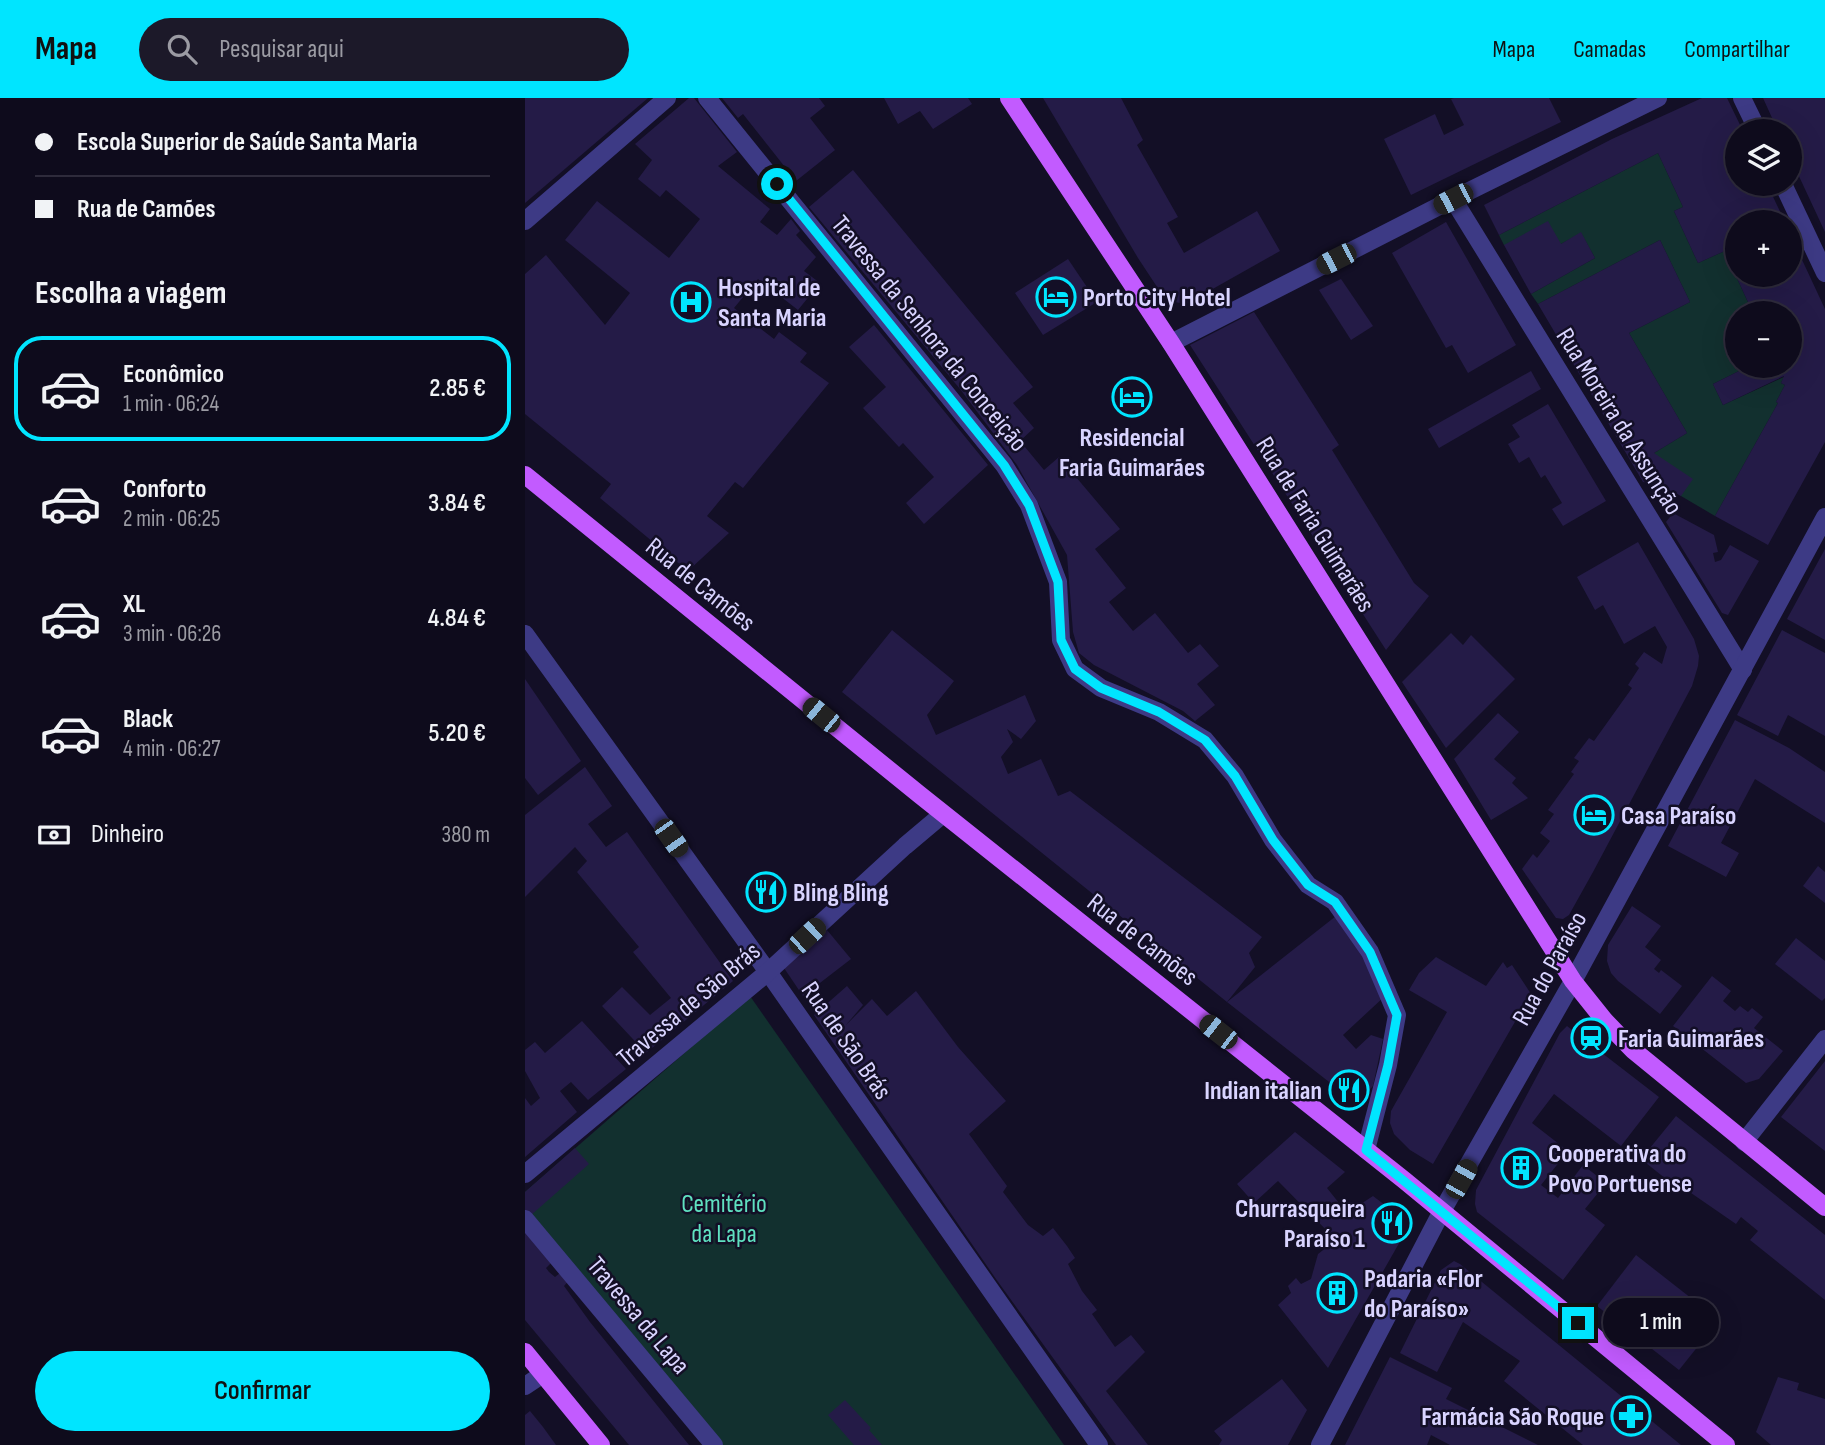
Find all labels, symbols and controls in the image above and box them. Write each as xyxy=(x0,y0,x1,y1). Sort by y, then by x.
search box xyxy=(139,18,629,81)
text: Mapa xyxy=(35,29,97,69)
icon: search xyxy=(163,30,201,68)
text: Pesquisar aqui xyxy=(219,34,344,65)
text: Mapa xyxy=(1493,35,1535,64)
text: Camadas xyxy=(1573,35,1646,64)
text: Compartilhar xyxy=(1684,35,1790,64)
map controls xyxy=(1725,119,1802,378)
button: layers xyxy=(1725,119,1802,196)
text: Escola Superior de Saúde Santa Maria xyxy=(77,127,418,158)
route start xyxy=(761,168,793,200)
car xyxy=(1430,180,1477,218)
text: Rua de Camões xyxy=(77,194,216,225)
street label: Travessa da Senhora da Conceição xyxy=(824,210,1034,458)
button: + xyxy=(1725,210,1802,287)
car xyxy=(1313,240,1360,278)
place label: Hospital de Santa Maria xyxy=(718,273,826,334)
text: Escolha a viagem xyxy=(35,274,227,313)
hotel icon: Porto City Hotel xyxy=(1035,276,1077,318)
hospital icon: Hospital de Santa Maria xyxy=(670,281,712,323)
place label: Porto City Hotel xyxy=(1083,283,1231,314)
button: − xyxy=(1725,301,1802,378)
street label: Rua Moreira da Assunção xyxy=(1549,323,1689,521)
icon: car xyxy=(39,357,102,420)
text: Econômico xyxy=(123,359,224,390)
text: 2.85 € xyxy=(429,373,486,404)
hotel icon: Residencial Faria Guimarães xyxy=(1111,376,1153,418)
text: 1 min · 06:24 xyxy=(123,390,219,418)
place label: Residencial Faria Guimarães xyxy=(1059,423,1205,484)
street label: Rua de Faria Guimarães xyxy=(1248,432,1381,618)
icon: car xyxy=(39,472,102,535)
text: Conforto xyxy=(123,474,206,505)
text: 3.84 € xyxy=(428,488,486,519)
text: 2 min · 06:25 xyxy=(123,505,220,533)
street label: Rua de Camões xyxy=(639,532,761,639)
icon: car xyxy=(39,587,102,650)
text: XL xyxy=(123,589,145,620)
text: 4.84 € xyxy=(428,603,486,634)
text: 3 min · 06:26 xyxy=(123,620,221,648)
car xyxy=(799,694,844,736)
icon: car xyxy=(39,702,102,765)
text: Black xyxy=(123,704,173,735)
text: 5.20 € xyxy=(428,718,486,749)
text: 4 min · 06:27 xyxy=(123,735,220,763)
hotel icon: Casa Paraíso xyxy=(1573,794,1615,836)
place label: Casa Paraíso xyxy=(1621,801,1736,832)
car xyxy=(651,815,692,861)
icon: cash xyxy=(35,816,73,854)
text: Dinheiro xyxy=(91,819,164,850)
text: 380 m xyxy=(442,821,490,849)
restaurant icon: Bling Bling xyxy=(745,871,787,913)
place label: Bling Bling xyxy=(793,878,889,909)
street label: Rua de Camões xyxy=(1081,887,1204,993)
street label: Rua do Paraíso xyxy=(1506,906,1594,1031)
car xyxy=(785,914,830,958)
street label: Travessa de São Brás xyxy=(611,936,767,1074)
street label: Rua de São Brás xyxy=(794,976,898,1106)
car xyxy=(1195,1011,1242,1053)
station icon: Faria Guimarães xyxy=(1570,1017,1612,1059)
place label: Faria Guimarães xyxy=(1618,1024,1764,1055)
restaurant icon: Indian italian xyxy=(1328,1069,1370,1111)
place label: Indian italian xyxy=(1204,1076,1322,1107)
place label: Cooperativa do Povo Portuense xyxy=(1548,1139,1692,1200)
building icon: Cooperativa do Povo Portuense xyxy=(1500,1147,1542,1189)
car xyxy=(1442,1156,1481,1202)
park label: Cemitério da Lapa xyxy=(681,1189,767,1250)
place label: Churrasqueira Paraíso 1 xyxy=(1235,1194,1365,1255)
restaurant icon: Churrasqueira Paraíso 1 xyxy=(1371,1202,1413,1244)
street label: Travessa da Lapa xyxy=(580,1251,696,1381)
place label: Padaria «Flor do Paraíso» xyxy=(1364,1264,1483,1325)
building icon: Padaria «Flor do Paraíso» xyxy=(1316,1272,1358,1314)
callout: 1 min xyxy=(1603,1298,1718,1348)
route end xyxy=(1562,1307,1594,1339)
text: 1 min xyxy=(1640,1308,1682,1336)
button: Confirmar xyxy=(35,1351,490,1431)
pharmacy icon: Farmácia São Roque xyxy=(1610,1395,1652,1437)
place label: Farmácia São Roque xyxy=(1421,1402,1604,1433)

